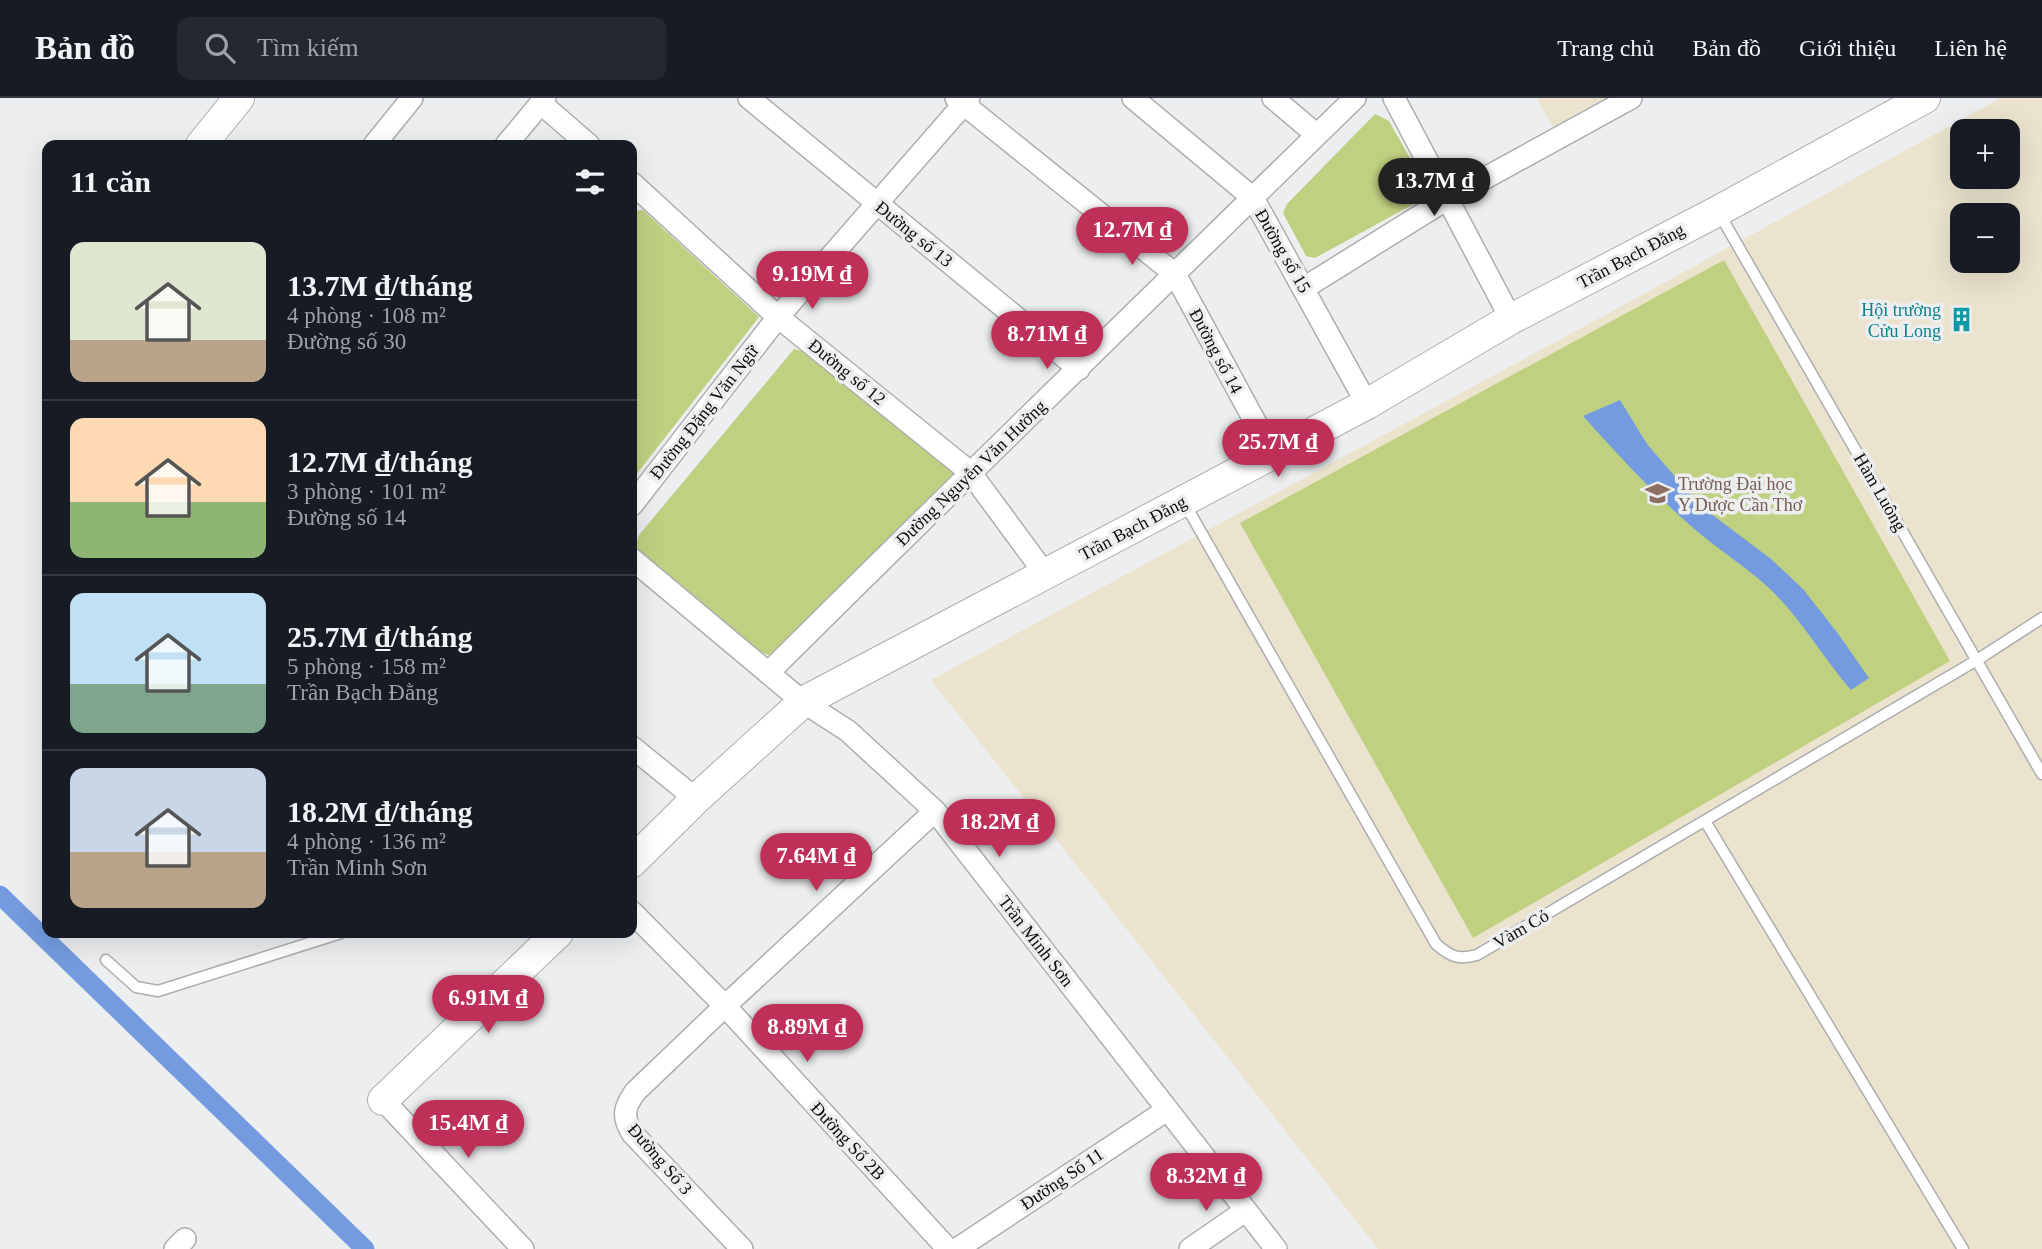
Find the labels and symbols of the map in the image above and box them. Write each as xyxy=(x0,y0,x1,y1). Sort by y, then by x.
pin: 13.7M ₫ xyxy=(1369,158,1499,218)
street label: Đường số 13 xyxy=(871,197,957,271)
street label: Đường số 15 xyxy=(1251,206,1315,296)
pin: 12.7M ₫ xyxy=(1067,208,1197,267)
street label: Trần Bạch Đằng xyxy=(1574,219,1688,293)
pin: 9.19M ₫ xyxy=(747,252,877,311)
place label: Hội trường Cửu Long xyxy=(1861,300,1941,341)
street label: Đường số 14 xyxy=(1185,305,1247,397)
building icon: Hội trường Cửu Long xyxy=(1947,306,1975,334)
pin: 8.71M ₫ xyxy=(982,312,1112,371)
street label: Đường số 12 xyxy=(804,335,890,409)
street label: Đường Đặng Văn Ngữ xyxy=(646,340,763,483)
street label: Đường Nguyễn Văn Hưởng xyxy=(892,396,1050,550)
pin: 25.7M ₫ xyxy=(1213,420,1343,479)
street label: Hàm Luông xyxy=(1850,450,1910,534)
place label: Trường Đại học Y Dược Cần Thơ xyxy=(1678,474,1803,515)
school or university icon: Trường Đại học Y Dược Cần Thơ xyxy=(1644,480,1672,508)
street label: Trần Bạch Đằng xyxy=(1076,491,1190,565)
pin: 18.2M ₫ xyxy=(934,800,1064,859)
pin: 7.64M ₫ xyxy=(751,834,881,893)
street label: Trần Minh Sơn xyxy=(994,892,1078,990)
street label: Vàm Cỏ xyxy=(1490,905,1552,953)
pin: 6.91M ₫ xyxy=(423,976,553,1035)
pin: 8.89M ₫ xyxy=(742,1004,872,1064)
street label: Đường Số 2B xyxy=(807,1098,889,1184)
pin: 15.4M ₫ xyxy=(403,1100,533,1160)
street label: Đường Số 3 xyxy=(624,1119,696,1199)
street label: Đường Số 11 xyxy=(1017,1144,1107,1214)
pin: 8.32M ₫ xyxy=(1141,1154,1271,1213)

